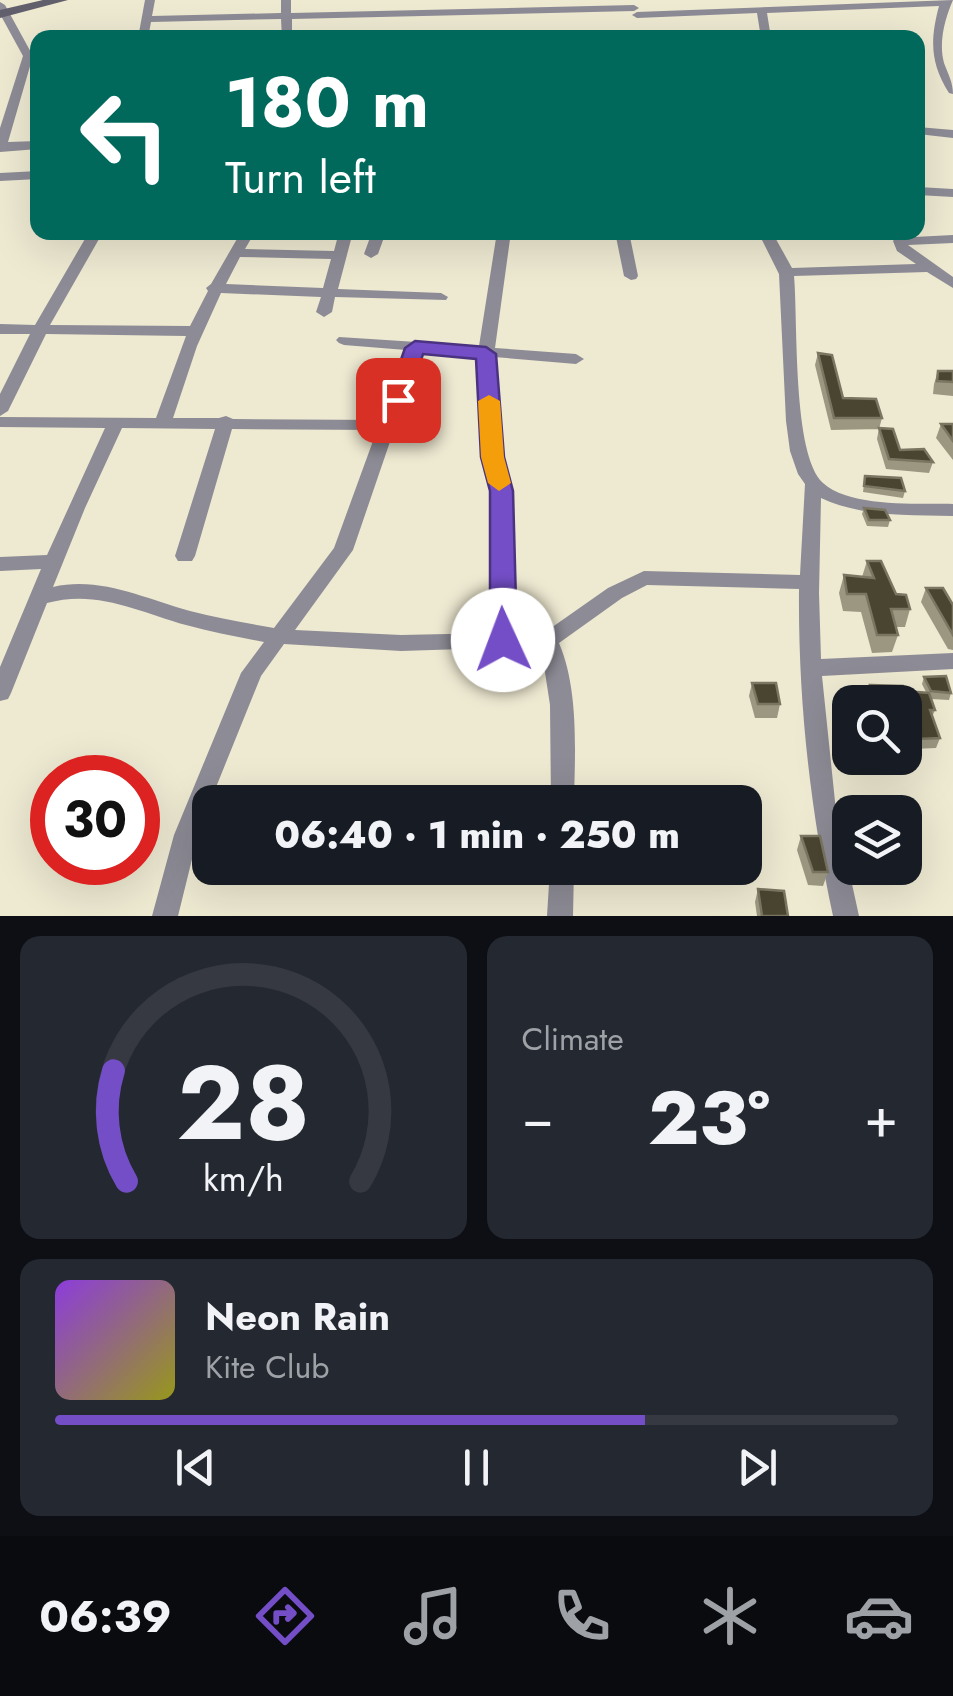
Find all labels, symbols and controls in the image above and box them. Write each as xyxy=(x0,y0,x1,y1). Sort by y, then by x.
text: 180 m xyxy=(225,52,429,153)
icon: left xyxy=(60,70,190,200)
text: Turn left xyxy=(225,145,376,210)
pin xyxy=(356,358,441,443)
icon: arrive xyxy=(371,373,426,428)
position arrow xyxy=(451,588,555,692)
map controls xyxy=(832,685,922,885)
button: search xyxy=(832,685,922,775)
speed limit sign: 30 xyxy=(30,755,160,885)
button: layers xyxy=(832,795,922,885)
text: 06:40 · 1 min · 250 m xyxy=(274,807,680,862)
text: Climate xyxy=(522,1016,624,1062)
text: 28 xyxy=(177,1028,310,1178)
text: 23° xyxy=(648,1064,770,1172)
text: − xyxy=(522,1078,554,1158)
text: + xyxy=(864,1078,898,1158)
text: km/h xyxy=(203,1153,284,1204)
text: Neon Rain xyxy=(205,1289,390,1344)
text: Kite Club xyxy=(205,1344,329,1390)
icon: previous xyxy=(168,1440,223,1495)
icon: pause xyxy=(449,1440,504,1495)
icon: next xyxy=(730,1440,785,1495)
icon: directions xyxy=(250,1581,320,1651)
icon: music xyxy=(398,1581,468,1651)
icon: phone xyxy=(547,1581,617,1651)
icon: climate xyxy=(695,1581,765,1651)
icon: car xyxy=(844,1581,914,1651)
text: 06:39 xyxy=(39,1584,172,1649)

